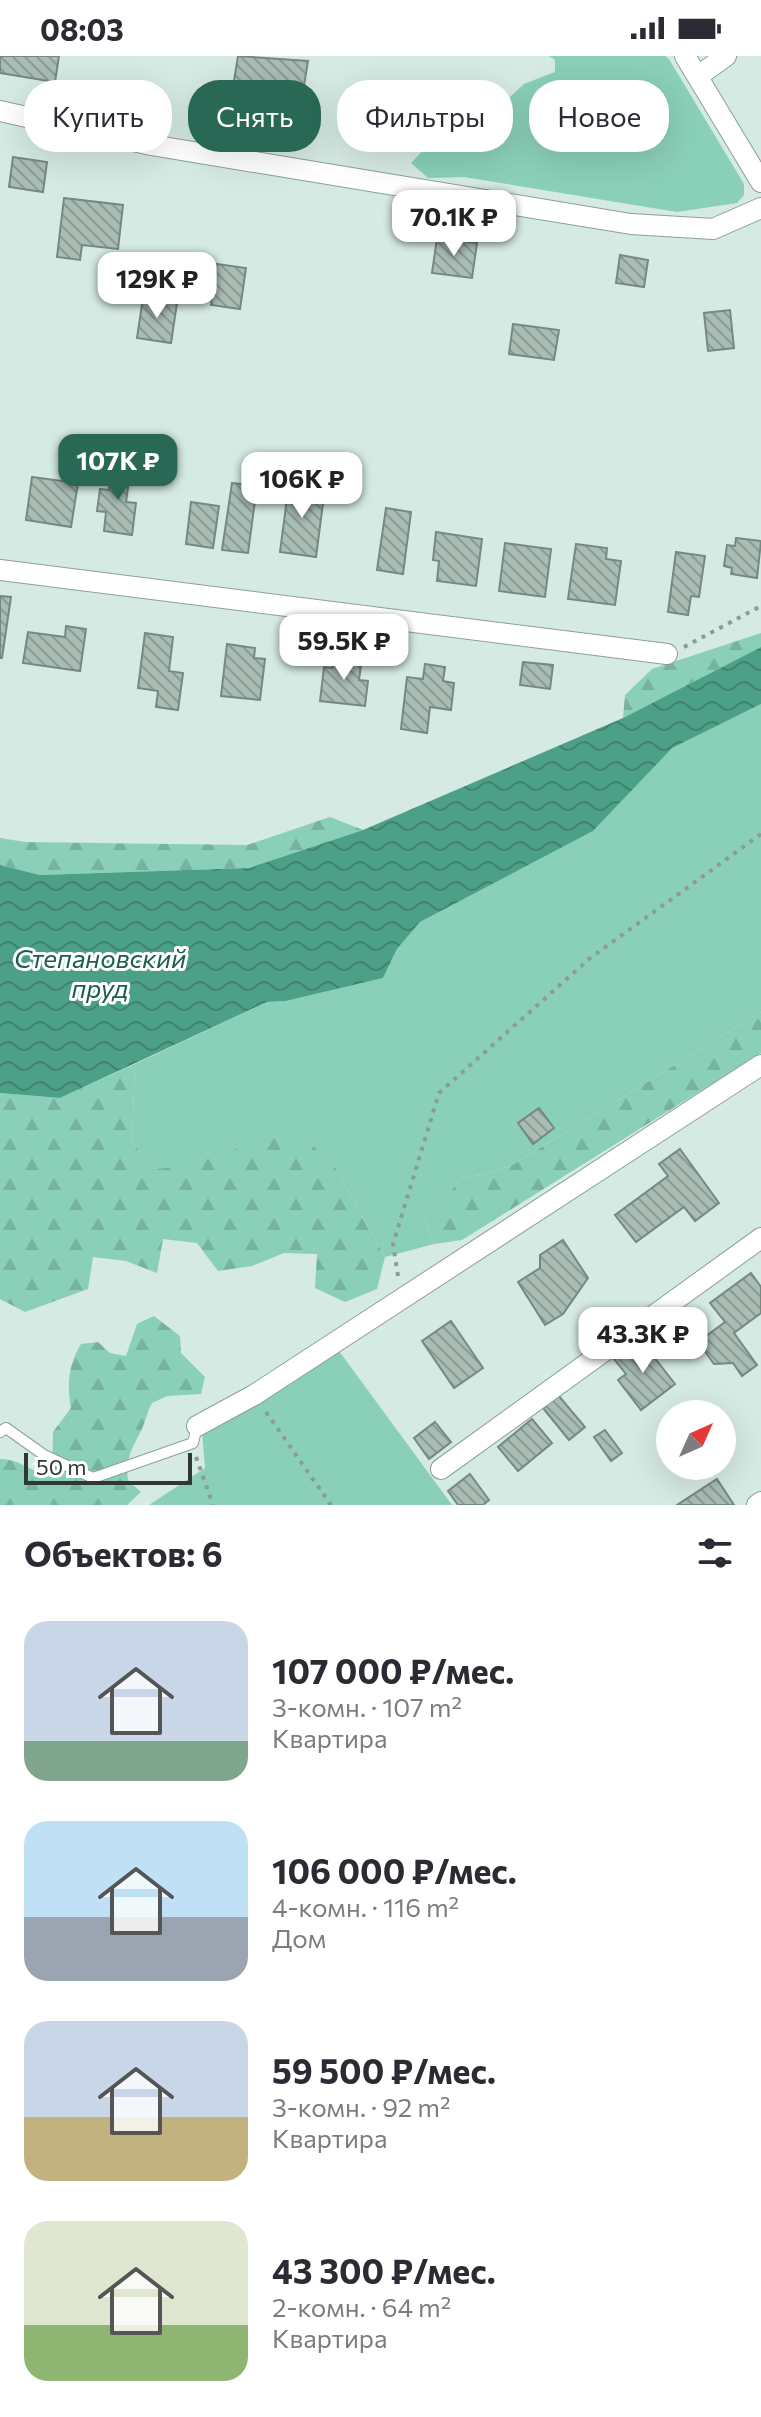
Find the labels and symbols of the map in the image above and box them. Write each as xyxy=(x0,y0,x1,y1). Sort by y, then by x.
pin: 70.1K ₽ xyxy=(380,190,528,258)
pin: 129K ₽ xyxy=(92,252,222,320)
pin: 107K ₽ xyxy=(53,434,183,502)
pin: 106K ₽ xyxy=(237,452,367,520)
pin: 59.5K ₽ xyxy=(270,614,418,682)
water label: Степановский пруд xyxy=(14,942,186,1003)
pin: 43.3K ₽ xyxy=(569,1307,717,1375)
north arrow xyxy=(656,1400,736,1480)
scale bar xyxy=(24,1449,192,1485)

